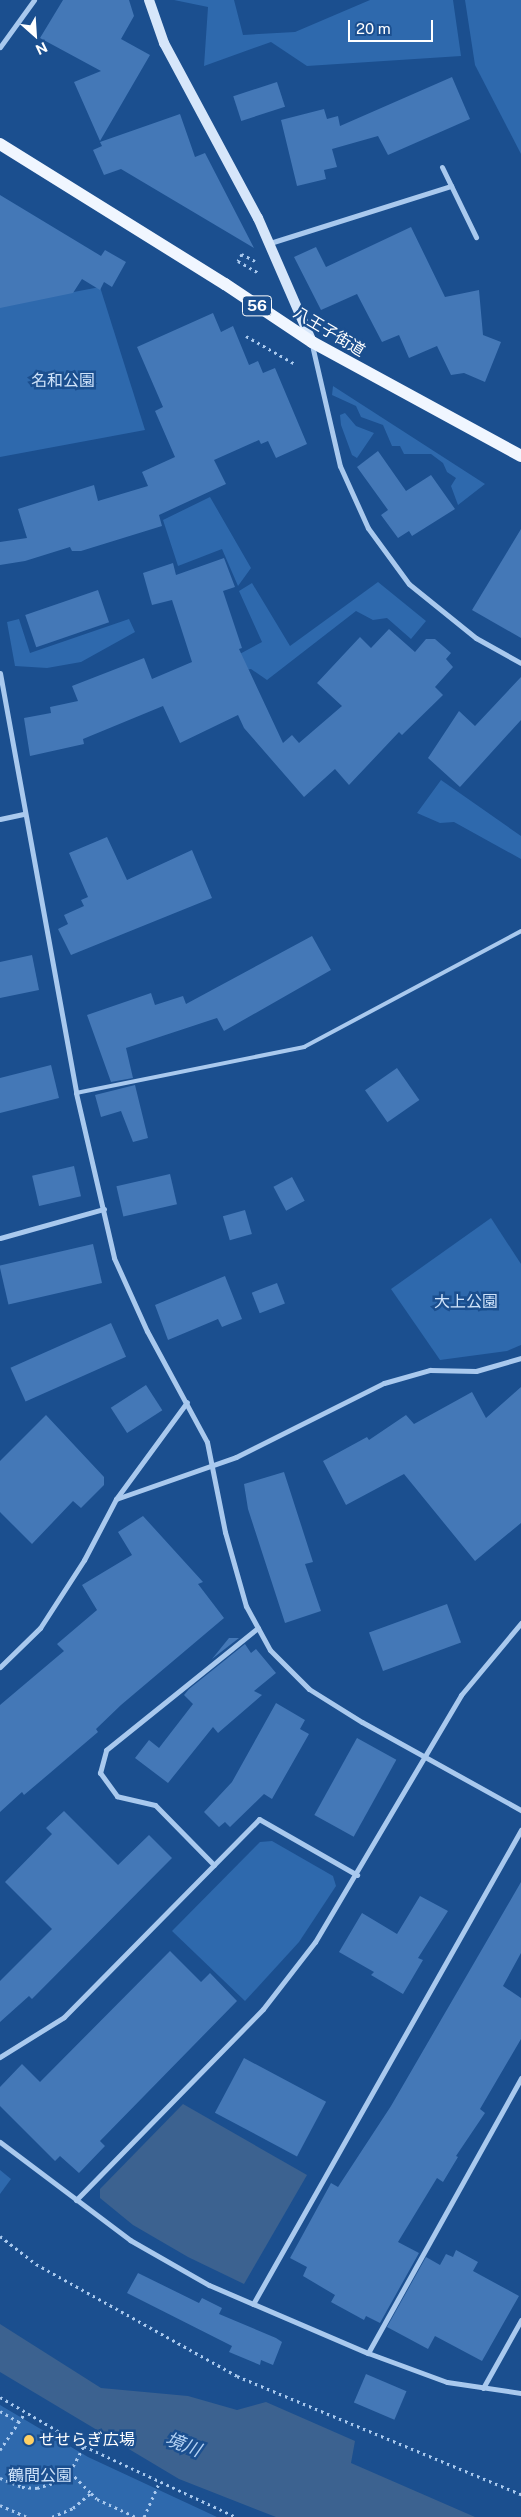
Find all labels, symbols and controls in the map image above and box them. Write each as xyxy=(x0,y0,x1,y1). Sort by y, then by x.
north arrow xyxy=(10,10,60,60)
scale bar xyxy=(351,10,436,42)
text: 20 m xyxy=(356,20,391,37)
text: N xyxy=(33,39,50,58)
road number: 56 xyxy=(241,294,273,318)
street label: 八王子街道 xyxy=(290,303,368,361)
park label: 名和公園 xyxy=(31,371,95,391)
park label: 大上公園 xyxy=(434,1292,498,1312)
water label: 境川 xyxy=(162,2428,204,2462)
place label: せせらぎ広場 xyxy=(39,2430,135,2450)
marker: せせらぎ広場 xyxy=(23,2434,35,2446)
park label: 鶴間公園 xyxy=(8,2466,72,2486)

